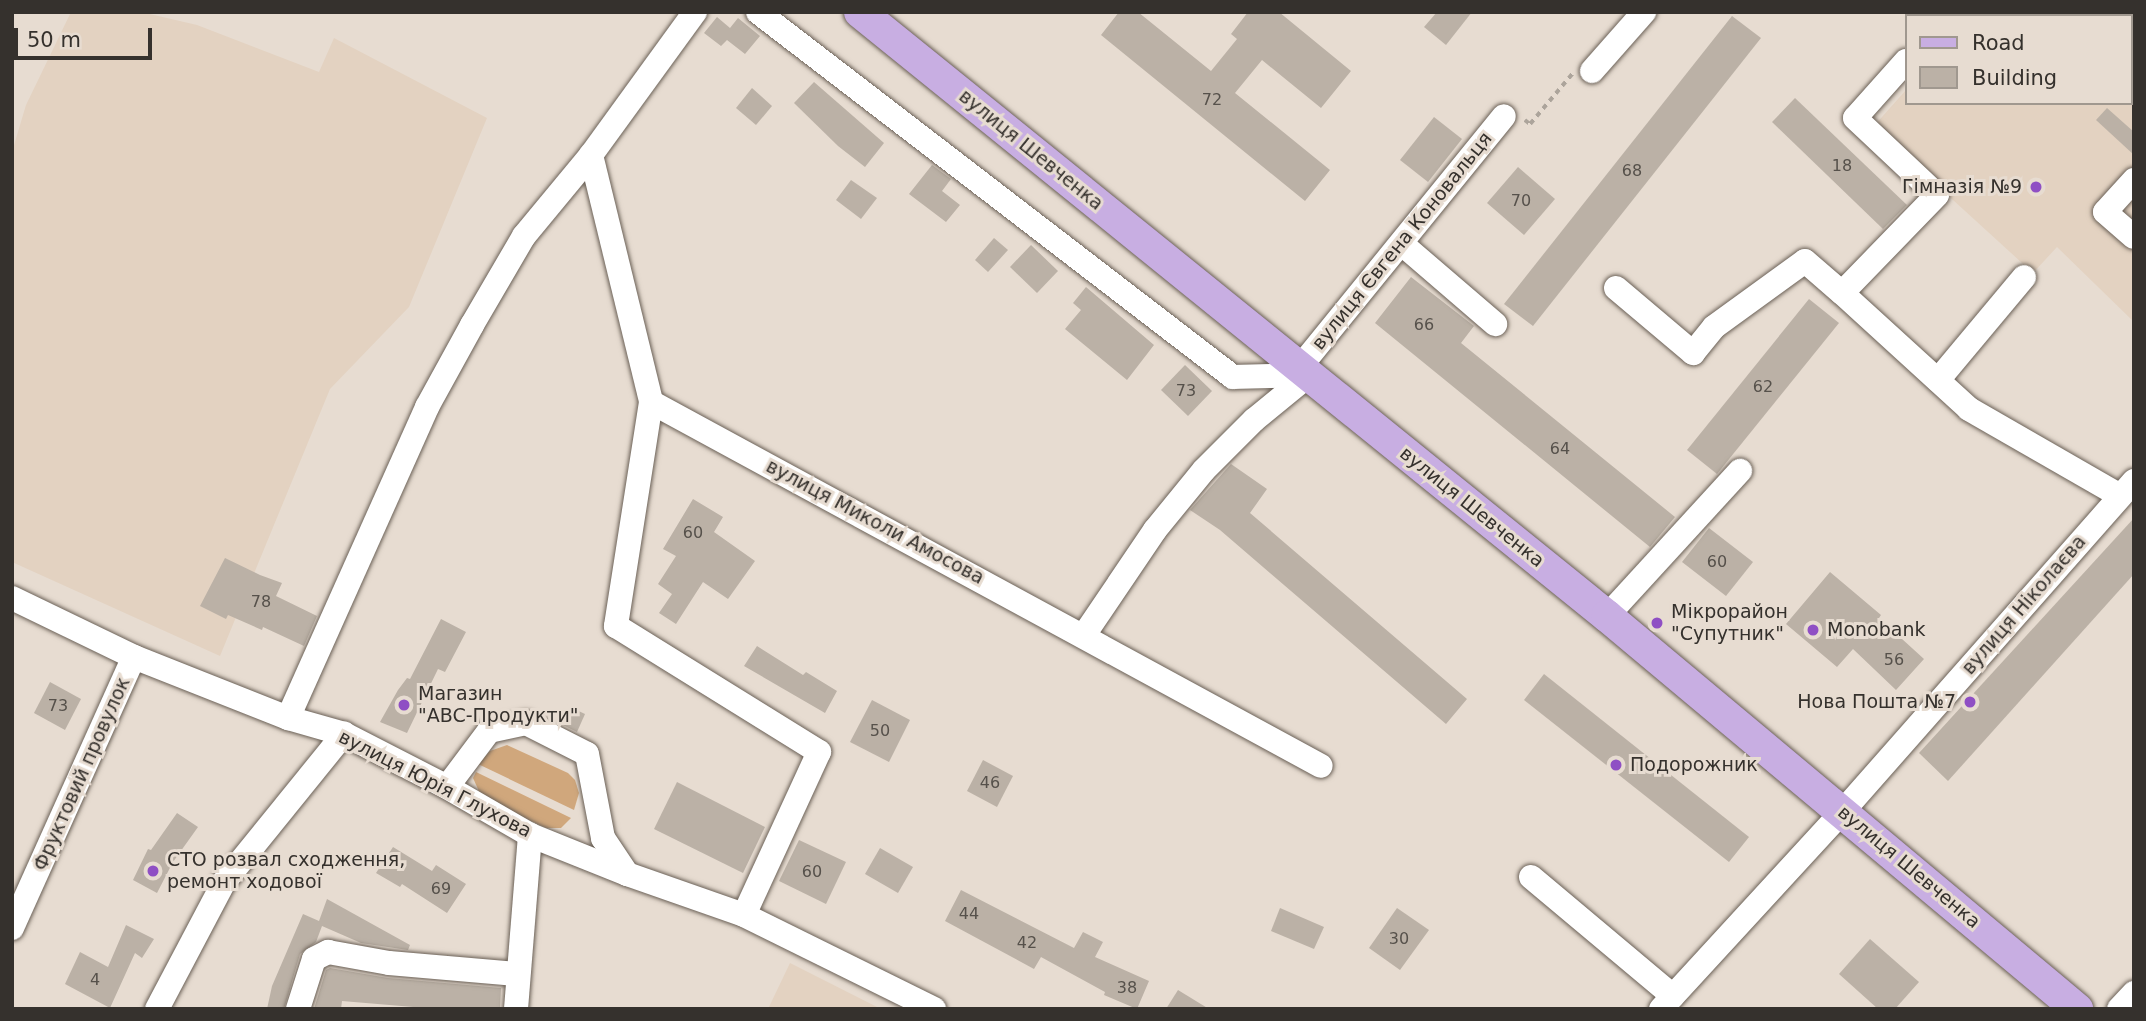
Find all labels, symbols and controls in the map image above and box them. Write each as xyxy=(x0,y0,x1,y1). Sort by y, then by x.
scale bar xyxy=(18,14,156,58)
legend xyxy=(1904,14,2132,105)
text: 50 m xyxy=(27,28,81,52)
text: Road xyxy=(1972,31,2025,55)
text: Building xyxy=(1972,66,2057,90)
street label: вулиця Шевченка xyxy=(954,85,1108,215)
house number: 72 xyxy=(1202,90,1222,110)
street label: вулиця Євгена Коновальця xyxy=(1307,128,1497,354)
house number: 18 xyxy=(1832,156,1852,176)
house number: 68 xyxy=(1622,161,1642,181)
place label: Гімназія №9 xyxy=(1902,176,2022,198)
marker: Гімназія №9 xyxy=(2028,179,2044,195)
house number: 70 xyxy=(1511,191,1531,211)
house number: 66 xyxy=(1414,315,1434,335)
house number: 62 xyxy=(1753,377,1773,397)
house number: 73 xyxy=(1176,381,1196,401)
house number: 64 xyxy=(1550,439,1570,459)
street label: вулиця Шевченка xyxy=(1395,442,1549,572)
street label: вулиця Миколи Амосова xyxy=(762,455,988,589)
house number: 60 xyxy=(683,523,703,543)
street label: вулиця Ніколаєва xyxy=(1957,531,2091,679)
house number: 60 xyxy=(1707,552,1727,572)
house number: 78 xyxy=(251,592,271,612)
place label: Мікрорайон "Супутник" xyxy=(1671,601,1788,645)
marker: Мікрорайон "Супутник" xyxy=(1649,615,1665,631)
place label: Monobank xyxy=(1827,619,1925,641)
marker: Monobank xyxy=(1805,622,1821,638)
house number: 56 xyxy=(1884,650,1904,670)
street label: Фруктовий провулок xyxy=(29,674,135,874)
place label: Магазин "ABC-Продукти" xyxy=(418,683,579,727)
place label: Нова Пошта №7 xyxy=(1797,691,1956,713)
marker: Нова Пошта №7 xyxy=(1962,694,1978,710)
house number: 73 xyxy=(48,696,68,716)
marker: Магазин "ABC-Продукти" xyxy=(396,697,412,713)
house number: 50 xyxy=(870,721,890,741)
street label: вулиця Юрія Глухова xyxy=(335,725,535,843)
place label: Подорожник xyxy=(1630,754,1758,776)
marker: Подорожник xyxy=(1608,757,1624,773)
house number: 46 xyxy=(980,773,1000,793)
street label: вулиця Шевченка xyxy=(1833,801,1985,933)
place label: СТО розвал сходження, ремонт ходової xyxy=(167,849,405,893)
house number: 60 xyxy=(802,862,822,882)
marker: СТО розвал сходження, ремонт ходової xyxy=(145,863,161,879)
house number: 69 xyxy=(431,879,451,899)
house number: 44 xyxy=(959,904,979,924)
house number: 30 xyxy=(1389,929,1409,949)
house number: 42 xyxy=(1017,933,1037,953)
house number: 4 xyxy=(90,970,100,990)
house number: 38 xyxy=(1117,978,1137,998)

